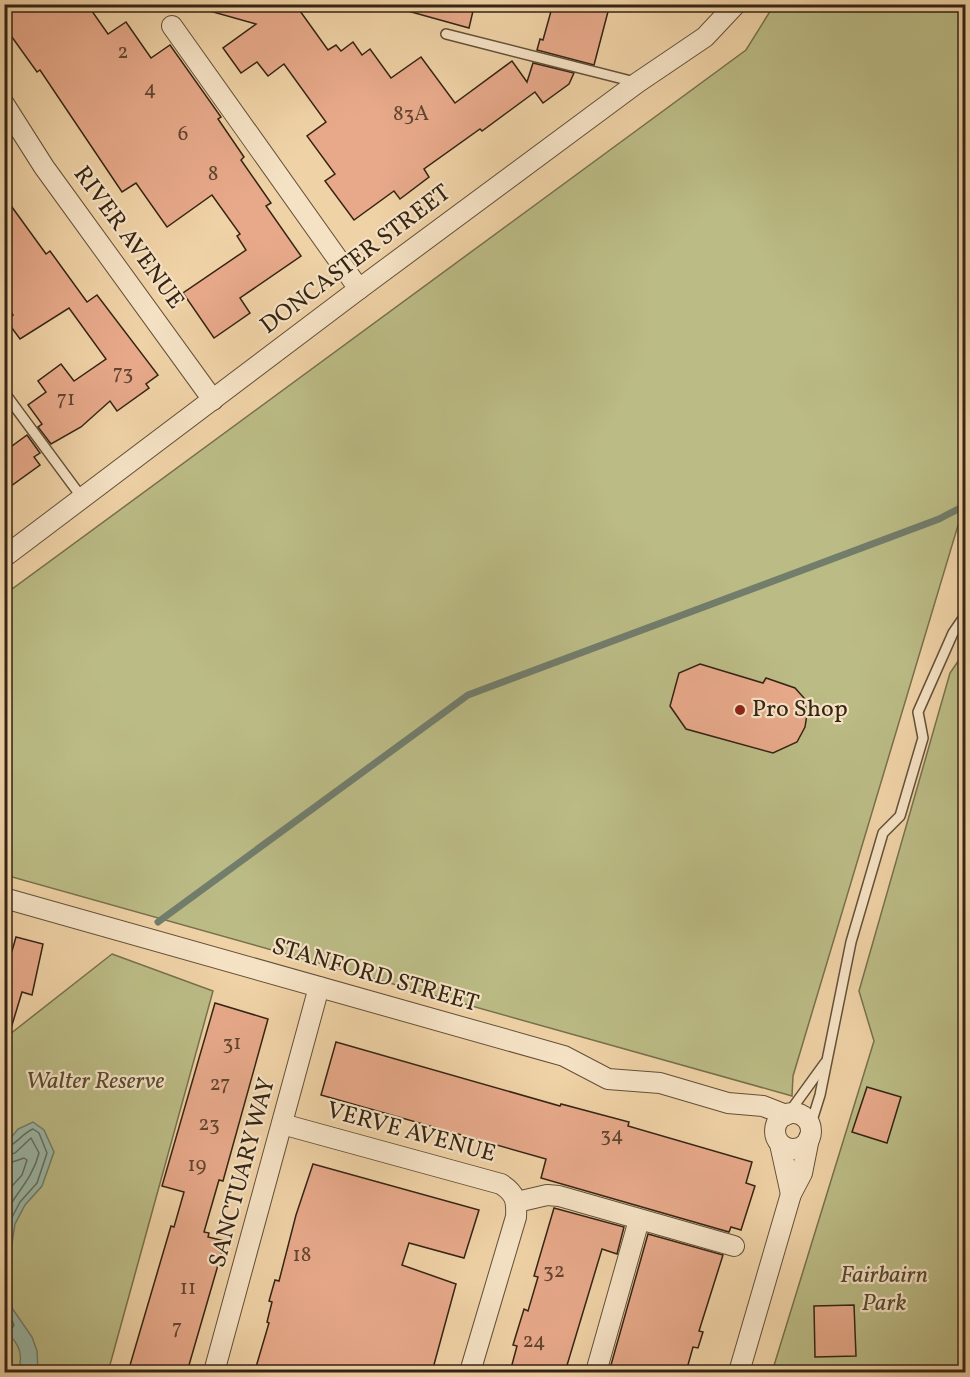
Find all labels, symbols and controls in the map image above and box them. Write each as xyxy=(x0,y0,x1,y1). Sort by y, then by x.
house number: 2 xyxy=(117,38,129,67)
house number: 4 xyxy=(144,75,156,104)
house number: 83A xyxy=(393,100,429,129)
house number: 6 xyxy=(178,120,188,149)
street label: RIVER AVENUE xyxy=(64,159,192,317)
house number: 8 xyxy=(208,160,218,189)
street label: DONCASTER STREET xyxy=(254,177,458,343)
house number: 73 xyxy=(113,359,133,388)
house number: 71 xyxy=(57,385,75,414)
place label: Pro Shop xyxy=(752,693,848,727)
marker: Pro Shop xyxy=(733,703,747,717)
street label: STANFORD STREET xyxy=(268,930,482,1022)
house number: 31 xyxy=(223,1029,241,1058)
park label: Walter Reserve xyxy=(26,1065,164,1099)
house number: 27 xyxy=(210,1070,230,1099)
street label: SANCTUARY WAY xyxy=(201,1074,285,1272)
street label: VERVE AVENUE xyxy=(323,1094,499,1172)
house number: 23 xyxy=(198,1110,220,1139)
house number: 34 xyxy=(600,1121,624,1150)
house number: 19 xyxy=(187,1151,207,1180)
house number: 18 xyxy=(293,1241,311,1270)
house number: 32 xyxy=(543,1257,565,1286)
park label: Fairbairn Park xyxy=(840,1259,928,1321)
house number: 11 xyxy=(180,1274,196,1303)
house number: 7 xyxy=(172,1314,182,1343)
house number: 24 xyxy=(522,1327,546,1356)

